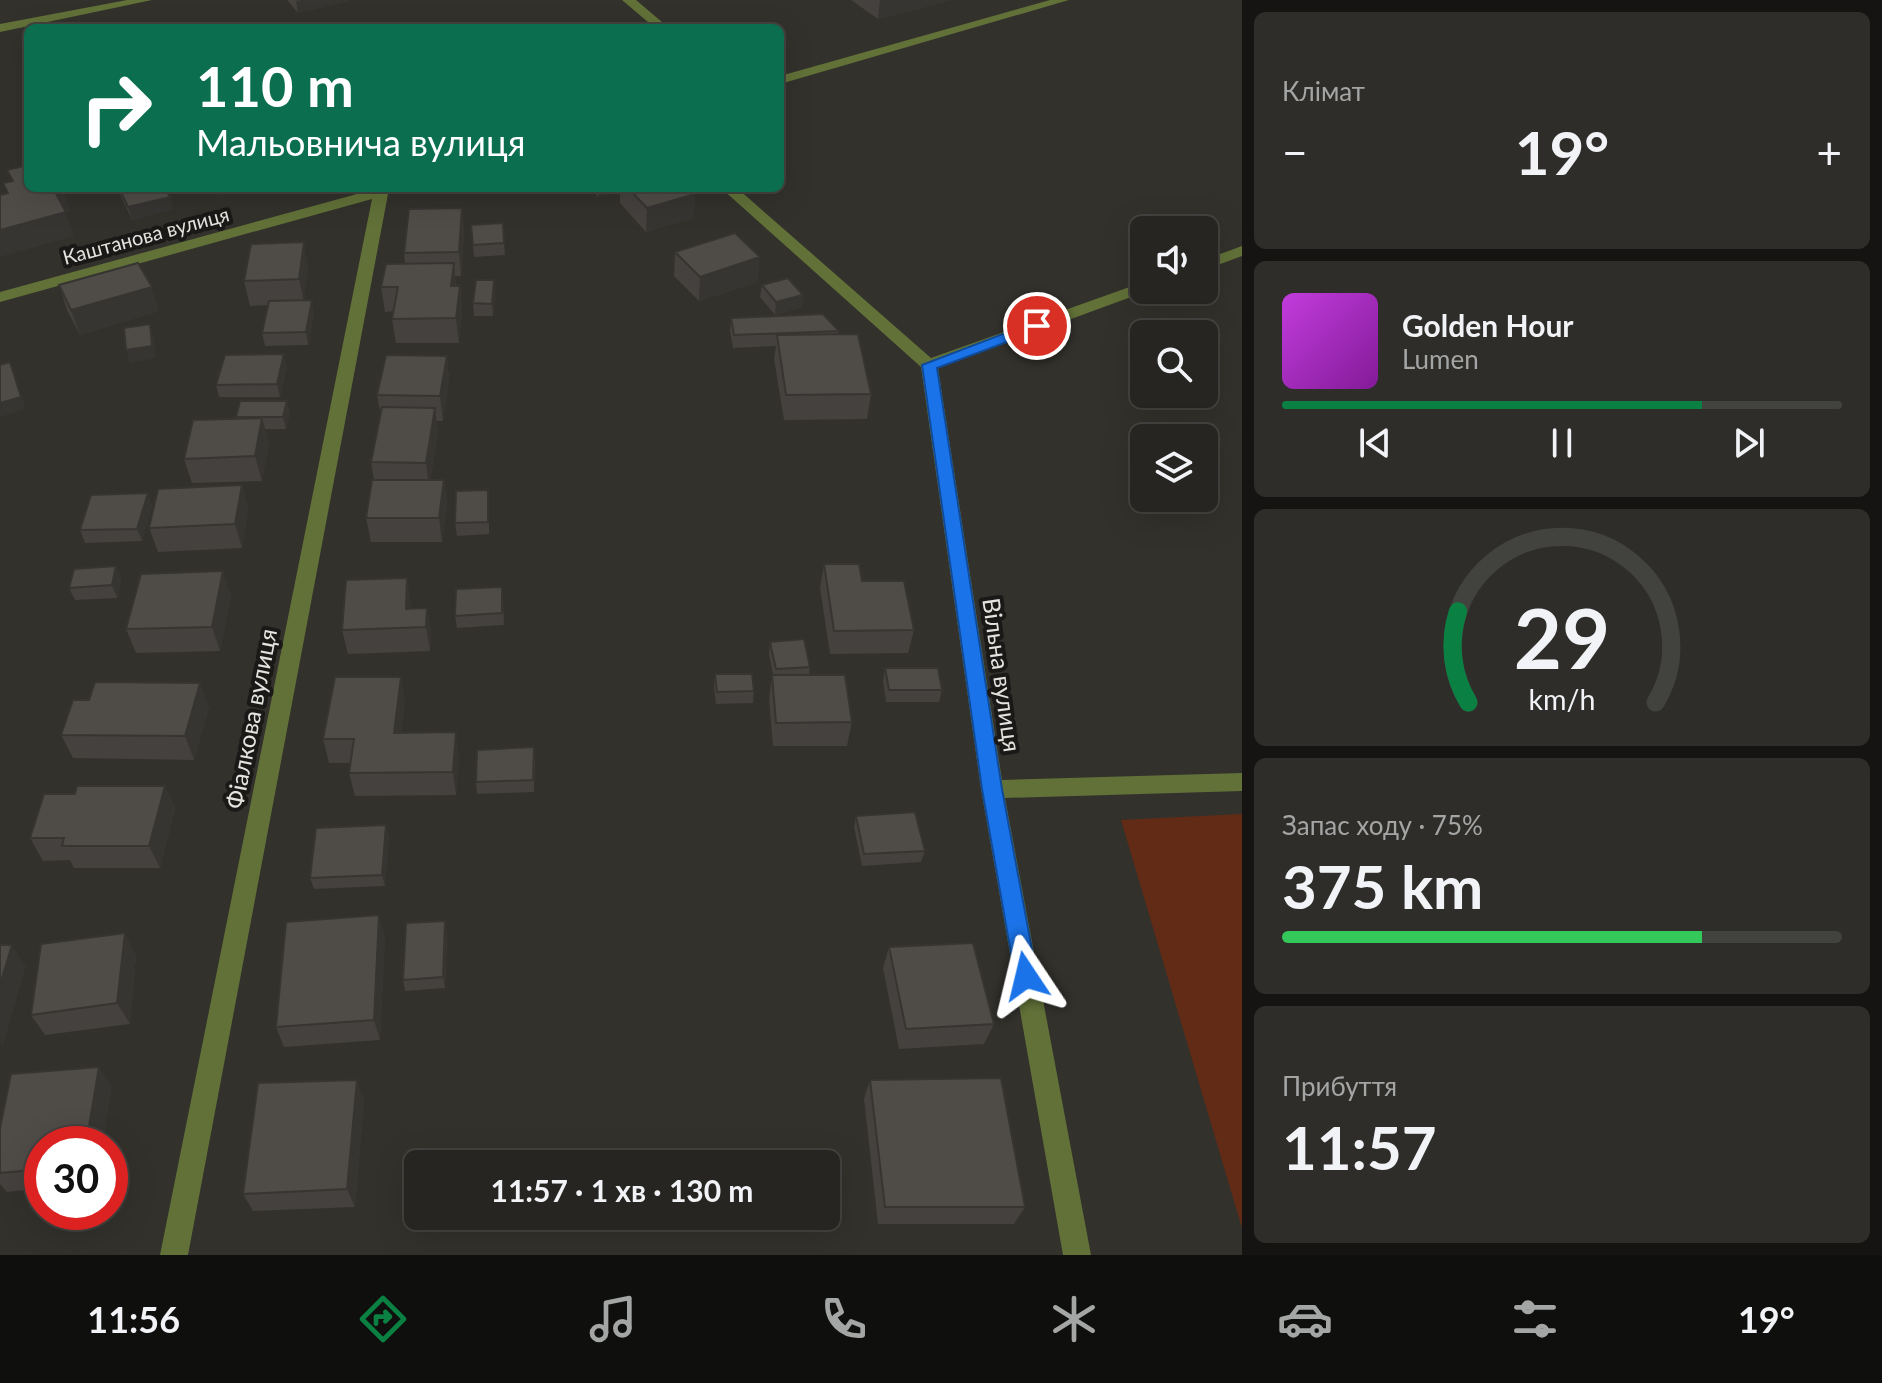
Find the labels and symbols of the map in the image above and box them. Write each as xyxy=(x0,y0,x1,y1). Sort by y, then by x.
street label: Каштанова вулиця xyxy=(60,201,232,269)
pin xyxy=(1003,292,1071,360)
street label: Вільна вулиця xyxy=(977,596,1028,754)
street label: Фіалкова вулиця xyxy=(219,626,282,811)
position arrow xyxy=(984,934,1068,1018)
speed limit sign: 30 xyxy=(24,1126,128,1230)

